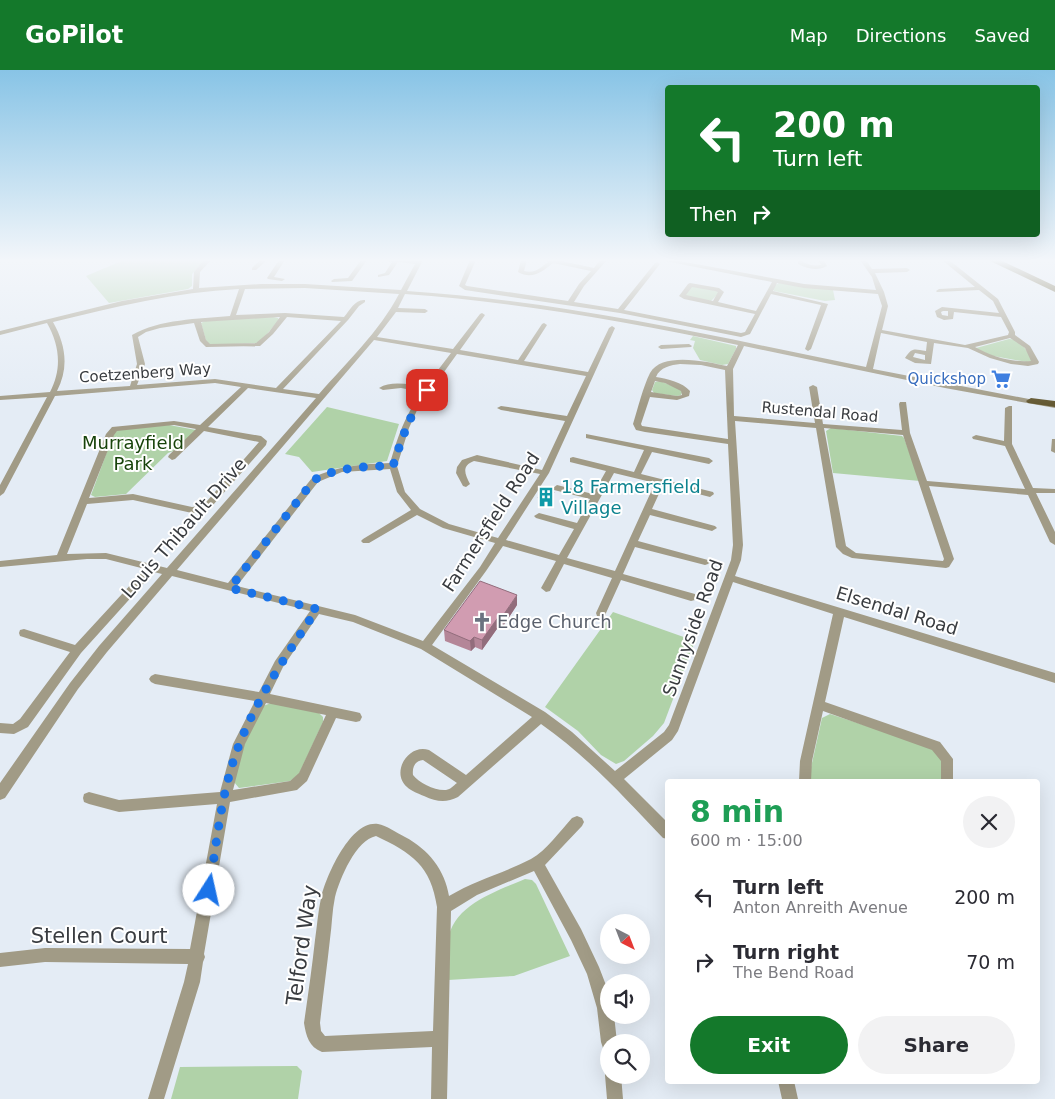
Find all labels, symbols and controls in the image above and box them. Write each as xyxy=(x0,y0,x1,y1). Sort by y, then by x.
text: GoPilot xyxy=(25,21,123,49)
text: Map xyxy=(790,25,828,46)
text: Directions xyxy=(856,25,946,46)
text: Saved xyxy=(974,25,1030,46)
icon: left xyxy=(690,105,755,170)
text: 200 m xyxy=(773,105,895,145)
text: Turn left xyxy=(773,146,862,171)
icon: right xyxy=(747,200,775,228)
text: Then xyxy=(690,203,737,225)
street label: Coetzenberg Way xyxy=(78,359,212,387)
supermarket icon: Quickshop xyxy=(990,368,1012,390)
pin xyxy=(406,369,448,411)
place label: Quickshop xyxy=(908,370,986,388)
icon: arrive xyxy=(413,376,441,404)
street label: Rustendal Road xyxy=(761,398,879,426)
park label: Murrayfield Park xyxy=(82,432,184,474)
street label: Farmersfield Road xyxy=(438,448,543,595)
street label: Louis Thibault Drive xyxy=(117,453,250,602)
place label: 18 Farmersfield Village xyxy=(561,476,701,518)
building icon: 18 Farmersfield Village xyxy=(535,486,557,508)
street label: Sunnyside Road xyxy=(658,557,727,699)
street label: Elsendal Road xyxy=(834,582,961,639)
church icon: Edge Church xyxy=(471,611,493,633)
place label: Edge Church xyxy=(497,611,612,632)
text: 8 min xyxy=(690,794,784,829)
button: close xyxy=(963,796,1015,848)
text: 600 m · 15:00 xyxy=(690,831,803,850)
position arrow xyxy=(182,863,234,915)
text: Turn left xyxy=(733,876,824,898)
street label: Telford Way xyxy=(282,883,322,1008)
icon: left xyxy=(690,883,718,911)
text: 200 m xyxy=(954,886,1015,908)
text: Anton Anreith Avenue xyxy=(733,898,908,917)
north arrow xyxy=(600,914,650,964)
map controls xyxy=(600,914,650,1084)
street label: Stellen Court xyxy=(31,924,167,948)
text: Turn right xyxy=(733,941,839,963)
icon: right xyxy=(690,948,718,976)
text: 70 m xyxy=(966,951,1015,973)
text: The Bend Road xyxy=(733,963,854,982)
button: sound xyxy=(600,974,650,1024)
button: Exit xyxy=(690,1016,848,1074)
button: Share xyxy=(858,1016,1015,1074)
button: search xyxy=(600,1034,650,1084)

